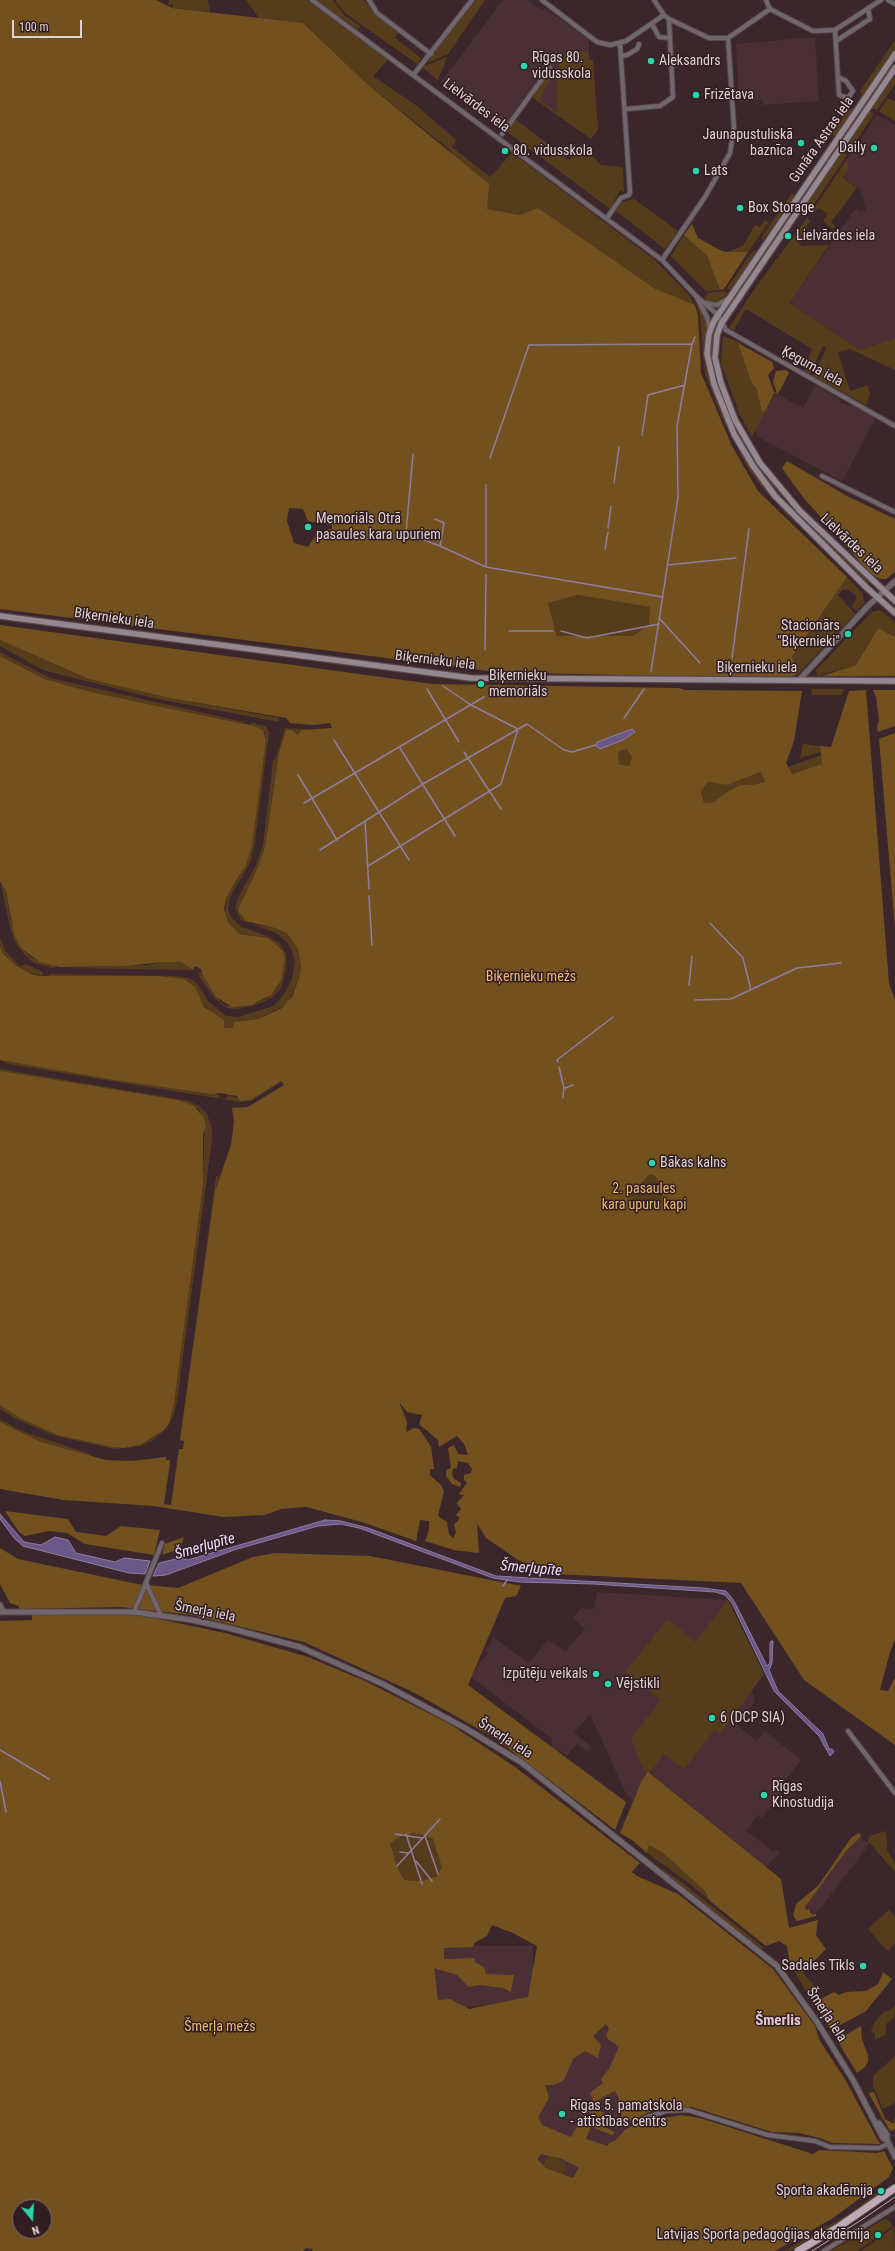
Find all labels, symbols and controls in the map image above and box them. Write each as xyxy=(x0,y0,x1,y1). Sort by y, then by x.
scale bar xyxy=(14,12,84,38)
text: 100 m xyxy=(19,20,49,34)
place label: Rīgas 80. vidusskola xyxy=(532,50,591,82)
place label: Aleksandrs xyxy=(659,53,721,69)
marker: Aleksandrs xyxy=(646,56,656,66)
marker: Rīgas 80. vidusskola xyxy=(519,61,529,71)
street label: Lielvārdes iela xyxy=(439,75,513,137)
place label: Frizētava xyxy=(704,87,754,103)
marker: Frizētava xyxy=(691,90,701,100)
street label: Gunāra Astras iela xyxy=(786,94,858,186)
place label: Jaunapustuliskā baznīca xyxy=(702,127,793,160)
marker: Jaunapustuliskā baznīca xyxy=(796,138,806,148)
place label: Daily xyxy=(839,140,866,156)
place label: 80. vidusskola xyxy=(513,143,593,159)
marker: Daily xyxy=(869,143,879,153)
marker: 80. vidusskola xyxy=(500,146,510,156)
place label: Lats xyxy=(704,163,728,179)
marker: Lats xyxy=(691,166,701,176)
place label: Box Storage xyxy=(748,200,814,216)
marker: Box Storage xyxy=(735,203,745,213)
place label: Lielvārdes iela xyxy=(796,228,875,244)
marker: Lielvārdes iela xyxy=(783,231,793,241)
street label: Ķeguma iela xyxy=(778,343,846,391)
place label: Memoriāls Otrā pasaules kara upuriem xyxy=(316,511,441,544)
street label: Lielvārdes iela xyxy=(816,511,886,577)
marker: Memoriāls Otrā pasaules kara upuriem xyxy=(303,522,313,532)
street label: Biķernieku iela xyxy=(73,605,155,633)
place label: Stacionārs "Biķernieki" xyxy=(777,618,840,650)
marker: Stacionārs "Biķernieki" xyxy=(843,629,853,639)
street label: Biķernieku iela xyxy=(394,648,476,674)
street label: Biķernieku iela xyxy=(717,660,797,676)
place label: Biķernieku memoriāls xyxy=(489,668,547,700)
marker: Biķernieku memoriāls xyxy=(476,679,486,689)
park label: Biķernieku mežs xyxy=(486,969,576,985)
place label: Bākas kalns xyxy=(660,1155,726,1171)
marker: Bākas kalns xyxy=(647,1158,657,1168)
park label: 2. pasaules kara upuru kapi xyxy=(602,1181,686,1214)
water label: Šmerļupīte xyxy=(173,1530,237,1564)
water label: Šmerļupīte xyxy=(499,1557,563,1581)
street label: Šmerļa iela xyxy=(173,1598,237,1626)
place label: Izpūtēju veikals xyxy=(503,1666,588,1682)
marker: Izpūtēju veikals xyxy=(591,1669,601,1679)
place label: Vējstikli xyxy=(616,1676,660,1692)
marker: Vējstikli xyxy=(603,1679,613,1689)
place label: 6 (DCP SIA) xyxy=(720,1710,785,1726)
marker: 6 (DCP SIA) xyxy=(707,1713,717,1723)
street label: Šmerļa iela xyxy=(475,1715,535,1763)
place label: Rīgas Kinostudija xyxy=(772,1779,834,1812)
marker: Rīgas Kinostudija xyxy=(759,1790,769,1800)
place label: Sadales Tīkls xyxy=(782,1958,855,1974)
marker: Sadales Tīkls xyxy=(858,1961,868,1971)
street label: Šmerļa iela xyxy=(802,1985,850,2045)
district label: Šmerlis xyxy=(755,2012,801,2030)
park label: Šmerļa mežs xyxy=(184,2019,256,2035)
place label: Rīgas 5. pamatskola - attīstības centrs xyxy=(570,2098,682,2130)
marker: Rīgas 5. pamatskola - attīstības centrs xyxy=(557,2109,567,2119)
place label: Sporta akadēmija xyxy=(776,2183,873,2199)
marker: Sporta akadēmija xyxy=(876,2186,886,2196)
north arrow xyxy=(12,2199,52,2239)
text: N xyxy=(30,2223,41,2237)
place label: Latvijas Sporta pedagoģijas akadēmija xyxy=(657,2227,870,2243)
marker: Latvijas Sporta pedagoģijas akadēmija xyxy=(873,2230,883,2240)

